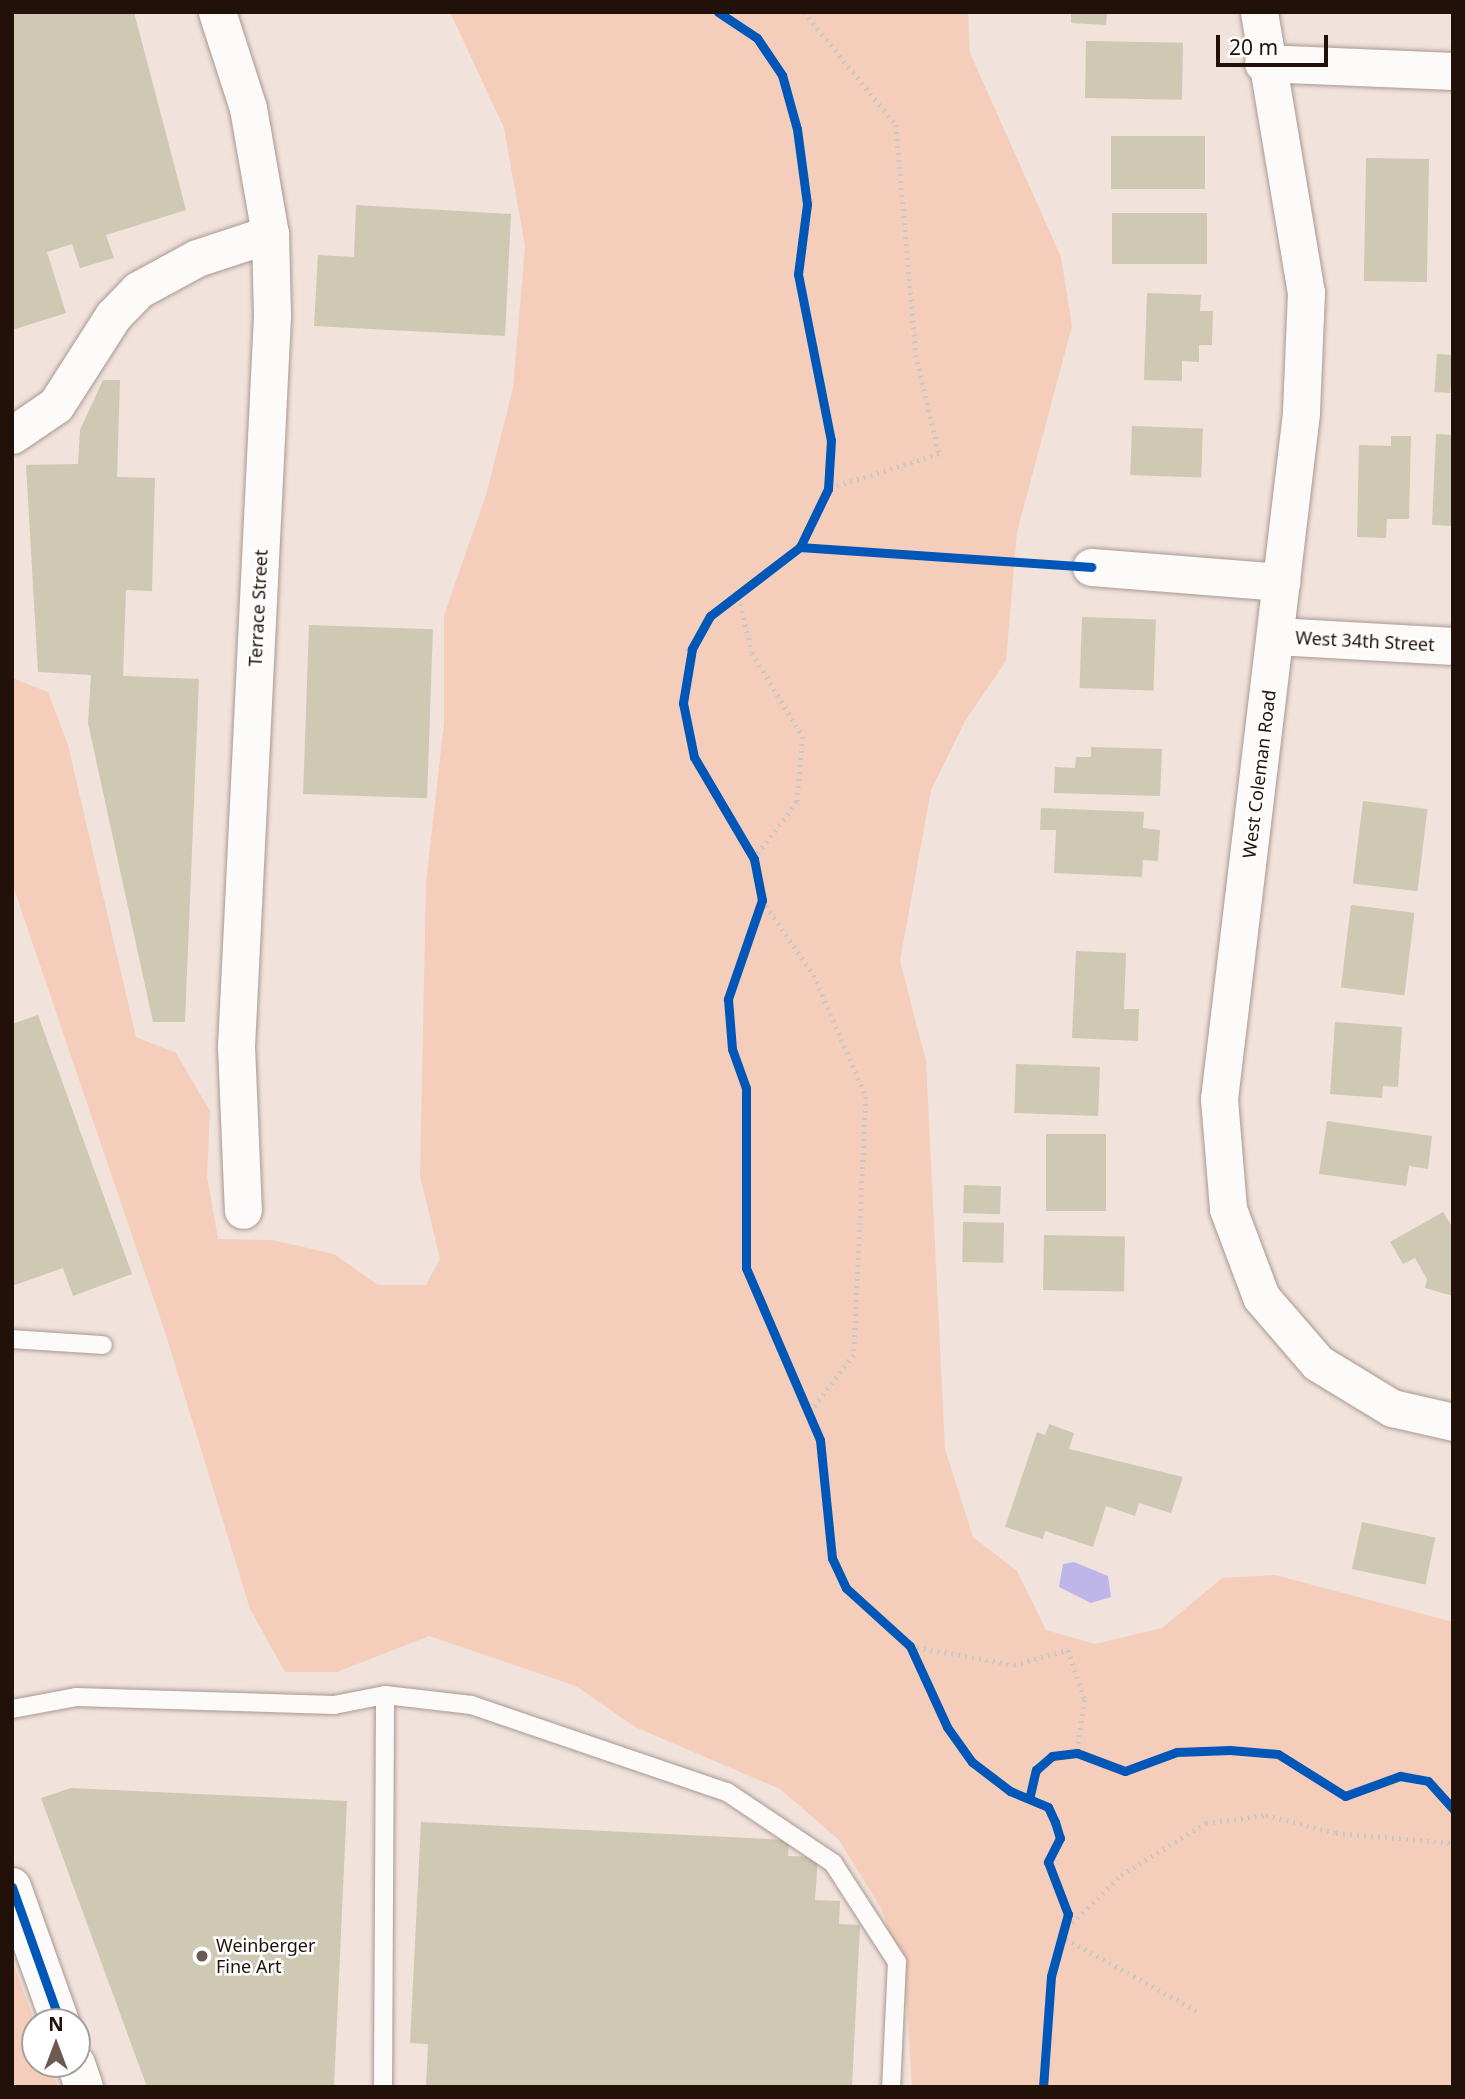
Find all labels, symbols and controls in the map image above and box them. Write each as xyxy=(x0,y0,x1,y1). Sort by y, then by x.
scale bar xyxy=(1220,21,1332,65)
text: 20 m xyxy=(1229,33,1278,61)
street label: Terrace Street xyxy=(244,549,272,667)
street label: West 34th Street xyxy=(1295,627,1435,655)
street label: West Coleman Road xyxy=(1238,689,1280,859)
place label: Weinberger Fine Art xyxy=(216,1935,315,1978)
marker: Weinberger Fine Art xyxy=(194,1948,210,1964)
north arrow xyxy=(21,2008,91,2078)
text: N xyxy=(48,2011,64,2037)

